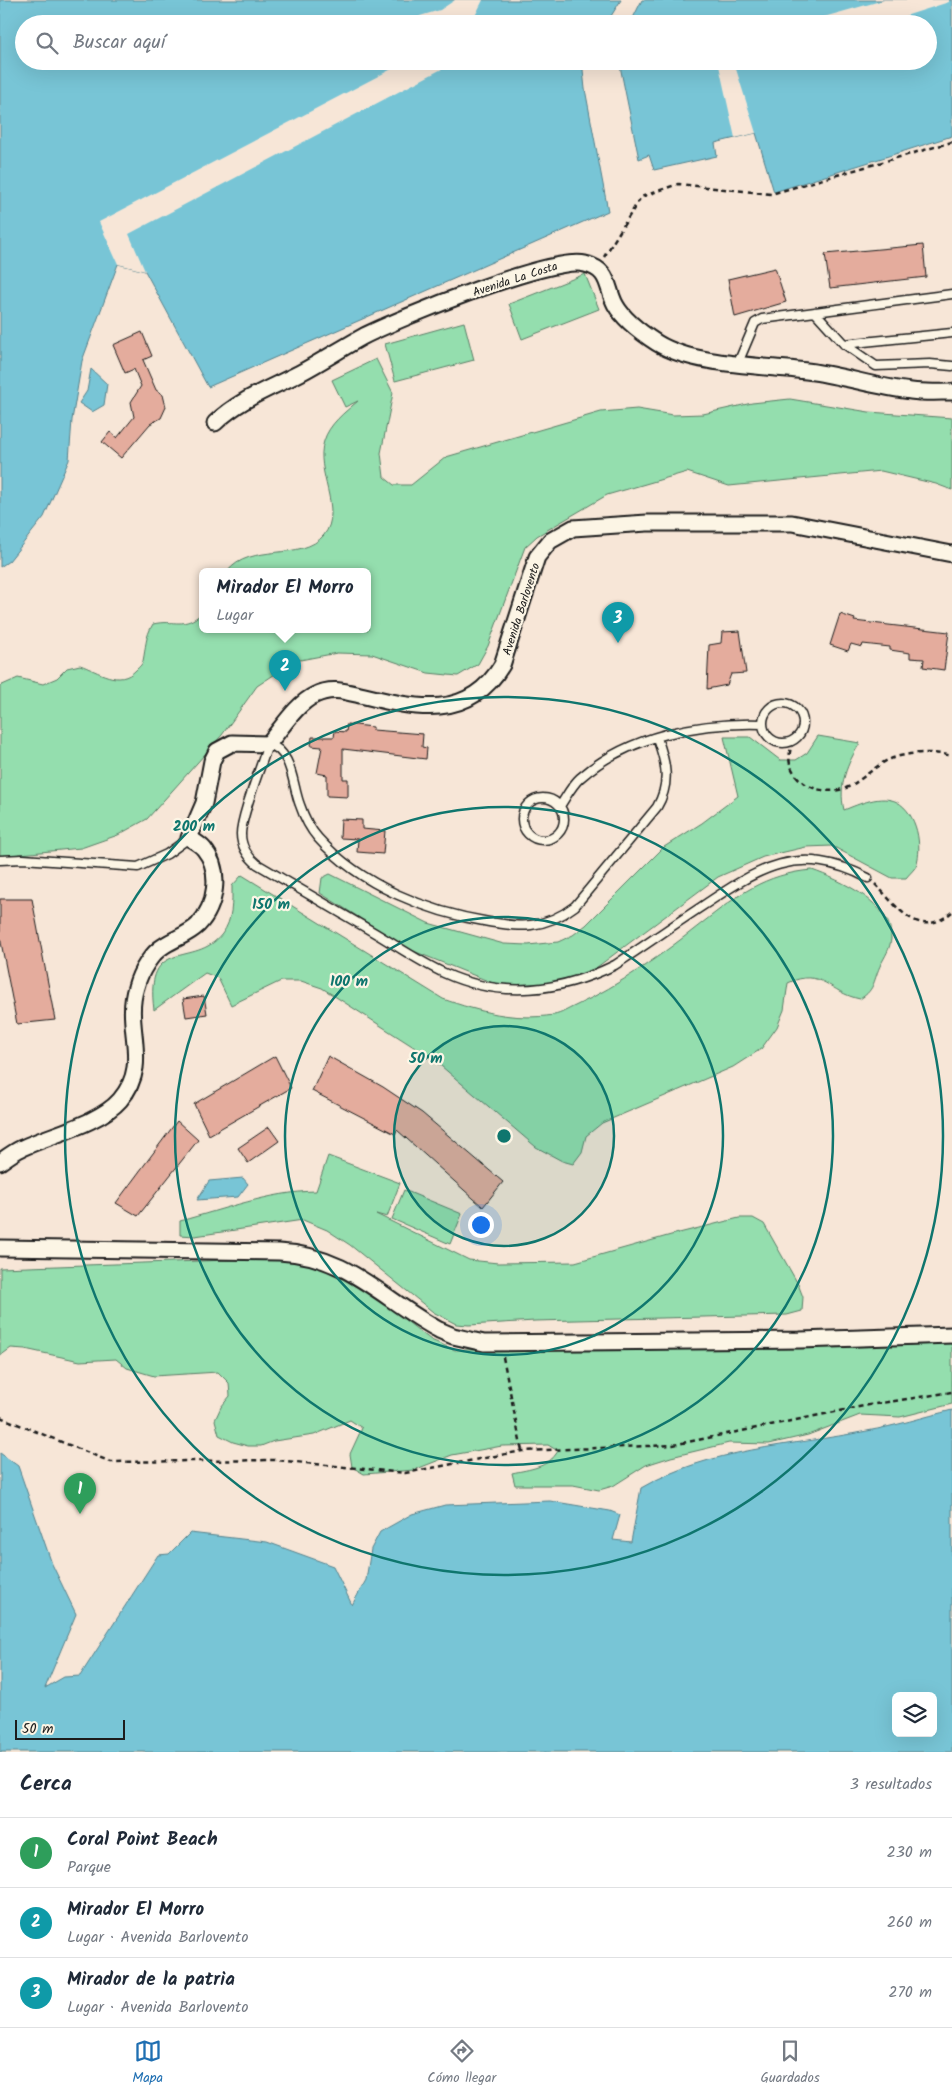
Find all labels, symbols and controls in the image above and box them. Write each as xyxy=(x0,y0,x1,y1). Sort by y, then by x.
search box xyxy=(15,15,937,70)
text: Buscar aquí xyxy=(73,28,165,58)
icon: search xyxy=(33,29,61,57)
street label: Avenida La Costa xyxy=(470,257,560,302)
street label: Avenida Barlovento xyxy=(498,561,545,658)
popup xyxy=(199,568,371,633)
text: Mirador El Morro xyxy=(216,573,354,603)
pin: 3 xyxy=(602,602,634,643)
text: Lugar xyxy=(216,603,253,628)
pin: 2 xyxy=(269,650,301,691)
text: 200 m xyxy=(173,815,215,839)
text: 150 m xyxy=(252,893,290,917)
text: 100 m xyxy=(330,970,368,994)
text: 50 m xyxy=(408,1047,443,1071)
centre of rings xyxy=(495,1127,513,1145)
your location xyxy=(468,1212,494,1238)
pin: 1 xyxy=(64,1473,96,1514)
map controls xyxy=(892,1692,937,1737)
button: layers xyxy=(892,1692,937,1737)
scale bar xyxy=(15,1717,125,1740)
text: 50 m xyxy=(22,1718,53,1740)
text: Cerca xyxy=(20,1768,72,1801)
text: 3 resultados xyxy=(850,1772,932,1797)
text: Coral Point Beach xyxy=(67,1825,218,1855)
text: 1 xyxy=(34,1840,38,1865)
text: 230 m xyxy=(886,1840,932,1865)
text: Parque xyxy=(67,1855,111,1880)
text: Mirador El Morro xyxy=(67,1895,204,1925)
text: 2 xyxy=(31,1910,41,1935)
text: 260 m xyxy=(887,1910,932,1935)
text: Lugar · Avenida Barlovento xyxy=(67,1925,248,1950)
text: Mirador de la patria xyxy=(67,1965,235,1995)
text: 3 xyxy=(32,1980,40,2005)
text: 270 m xyxy=(888,1980,932,2005)
text: Lugar · Avenida Barlovento xyxy=(67,1995,248,2020)
tab: Mapa xyxy=(132,2037,163,2089)
tab: Cómo llegar xyxy=(427,2037,496,2089)
tab: Guardados xyxy=(760,2037,820,2089)

